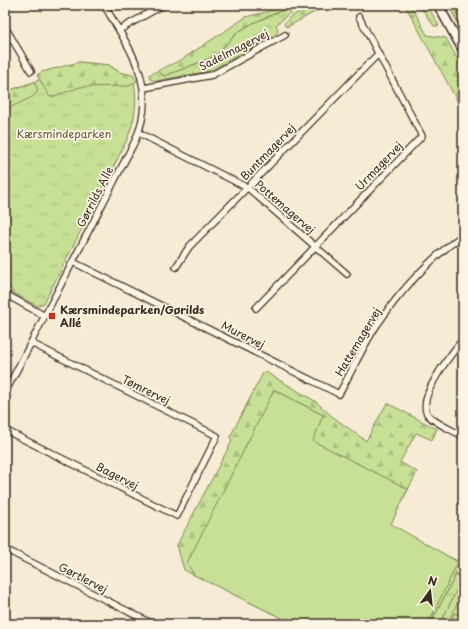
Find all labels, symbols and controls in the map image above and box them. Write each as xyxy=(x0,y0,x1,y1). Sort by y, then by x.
street label: Sadelmagervej xyxy=(196,25,272,74)
street label: Buntmagervej xyxy=(236,119,299,184)
park label: Kærsmindeparken xyxy=(17,125,111,142)
street label: Urmagervej xyxy=(351,137,406,194)
street label: Gørrilds Alle xyxy=(72,163,117,230)
street label: Pottemagervej xyxy=(251,176,319,238)
place label: Kærsmindeparken/Gørilds Allé xyxy=(60,301,204,331)
street label: Hattemagervej xyxy=(330,304,385,379)
marker: Kærsmindeparken/Gørilds Allé xyxy=(47,311,57,321)
street label: Murervej xyxy=(218,316,268,353)
street label: Tømrervej xyxy=(119,371,173,409)
street label: Bagervej xyxy=(93,457,142,494)
street label: Gørtlervej xyxy=(56,558,111,597)
north arrow xyxy=(410,571,450,611)
text: N xyxy=(426,572,439,590)

